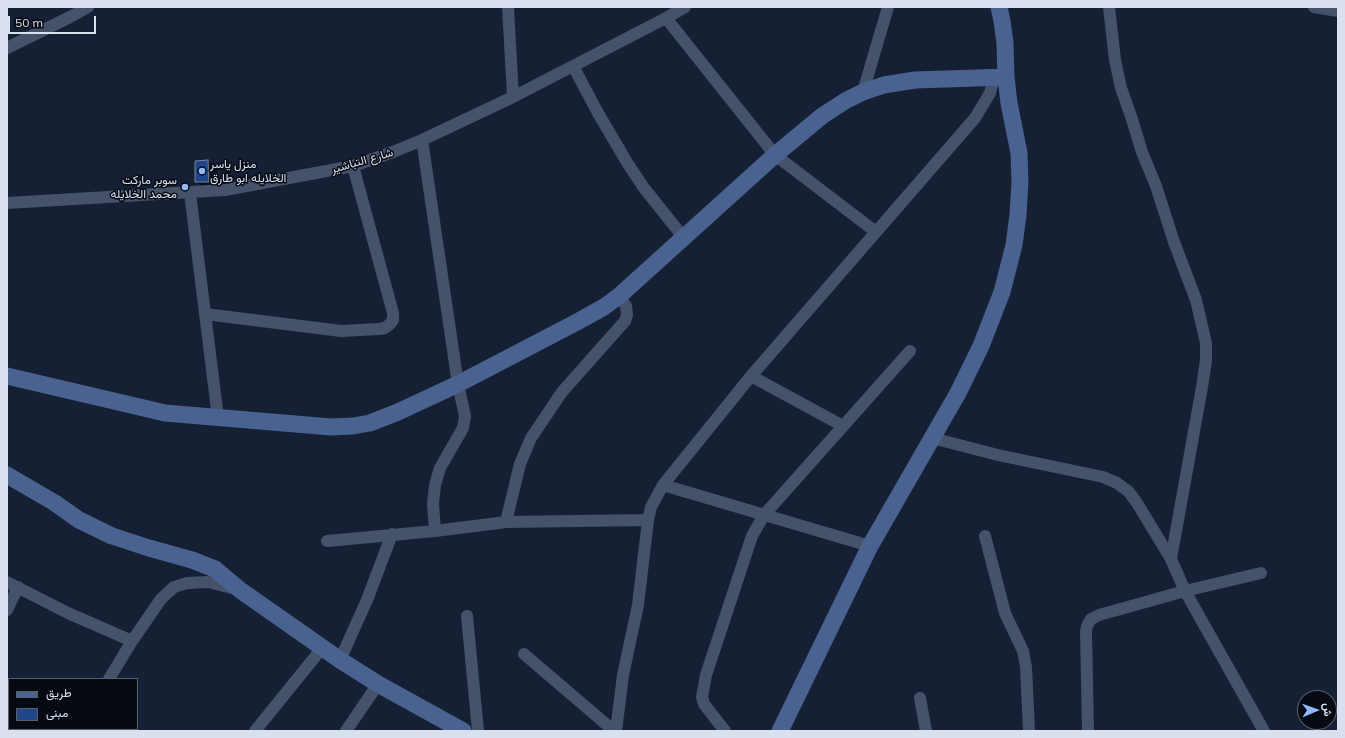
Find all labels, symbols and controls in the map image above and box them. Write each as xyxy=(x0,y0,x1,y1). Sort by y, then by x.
scale bar xyxy=(10,8,98,34)
text: 50 m xyxy=(15,15,43,30)
street label: شارع التباشير xyxy=(329,145,395,177)
place label: منزل ياسر الخلايله ابو طارق xyxy=(210,157,286,185)
marker: منزل ياسر الخلايله ابو طارق xyxy=(197,166,207,176)
place label: سوبر ماركت محمد الخلايله xyxy=(111,173,177,201)
marker: سوبر ماركت محمد الخلايله xyxy=(180,182,190,192)
legend xyxy=(8,678,138,730)
text: طريق xyxy=(46,685,71,700)
north arrow xyxy=(1297,690,1337,730)
text: ش xyxy=(1321,703,1335,716)
text: مبنى xyxy=(46,705,68,720)

